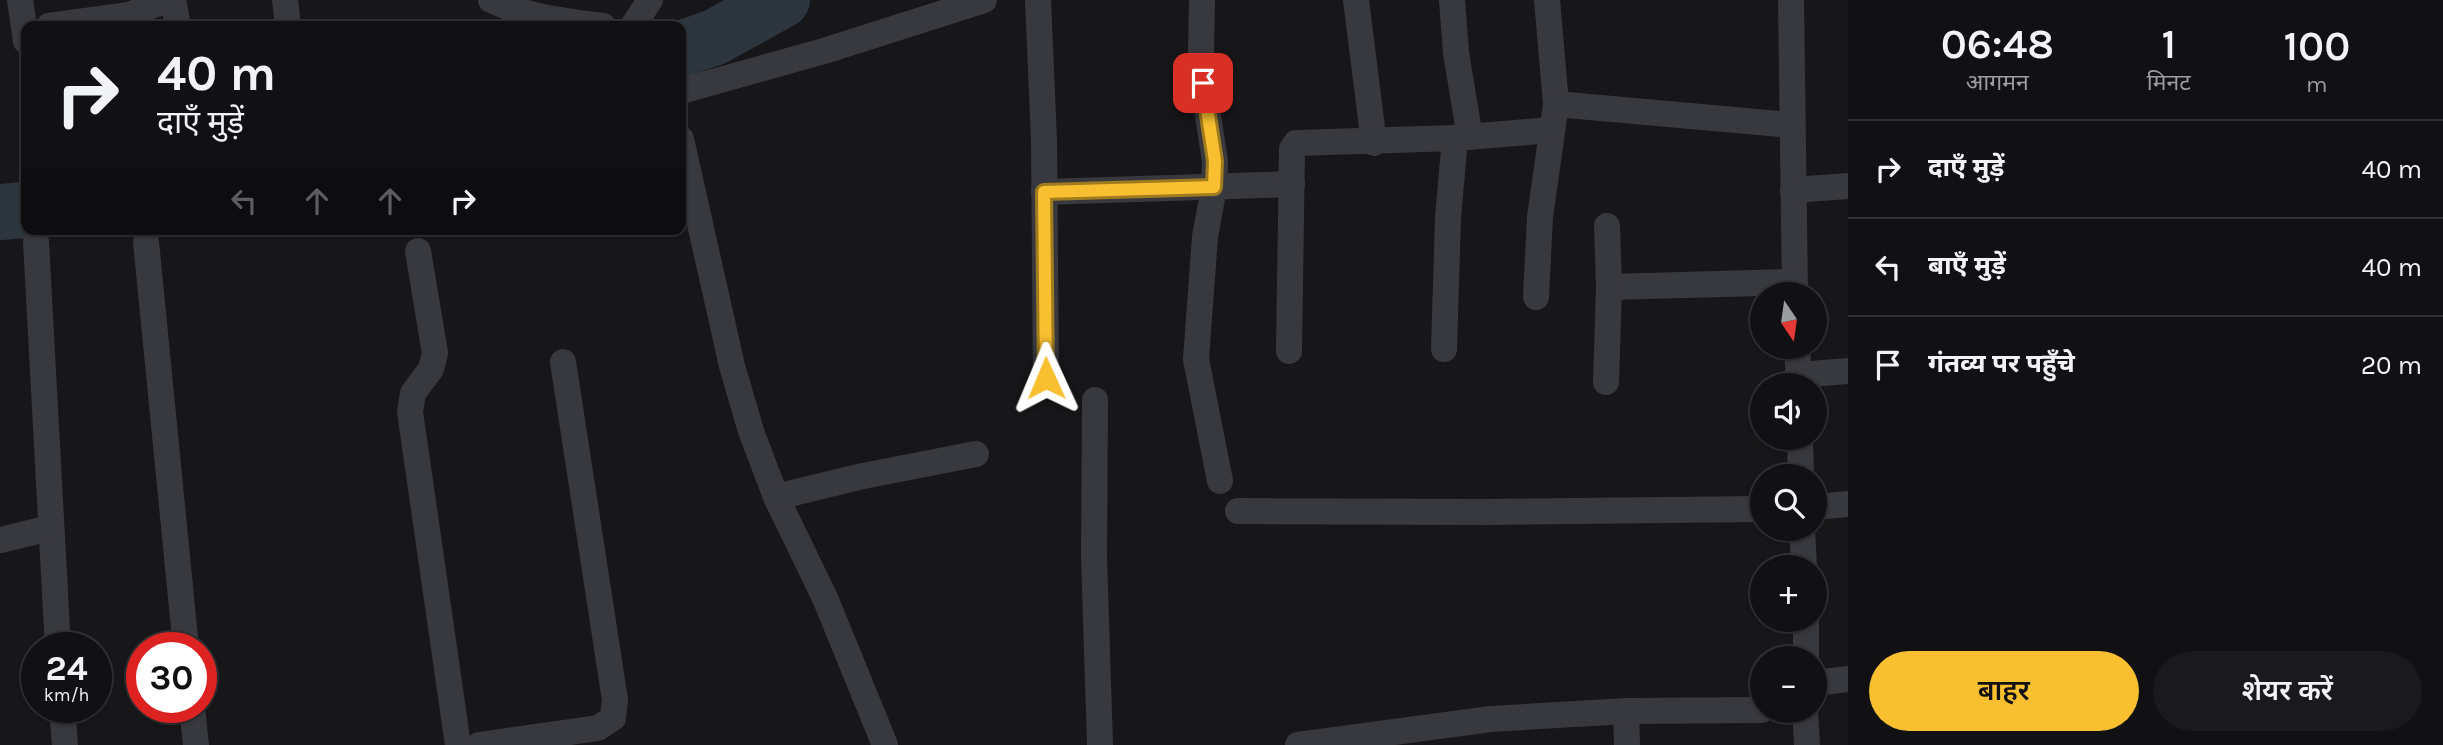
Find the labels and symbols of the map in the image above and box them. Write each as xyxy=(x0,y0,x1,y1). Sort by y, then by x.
pin xyxy=(1173,53,1233,113)
north arrow xyxy=(1750,282,1827,359)
position arrow xyxy=(1009,341,1083,415)
speed limit sign: 30 xyxy=(126,632,217,723)

